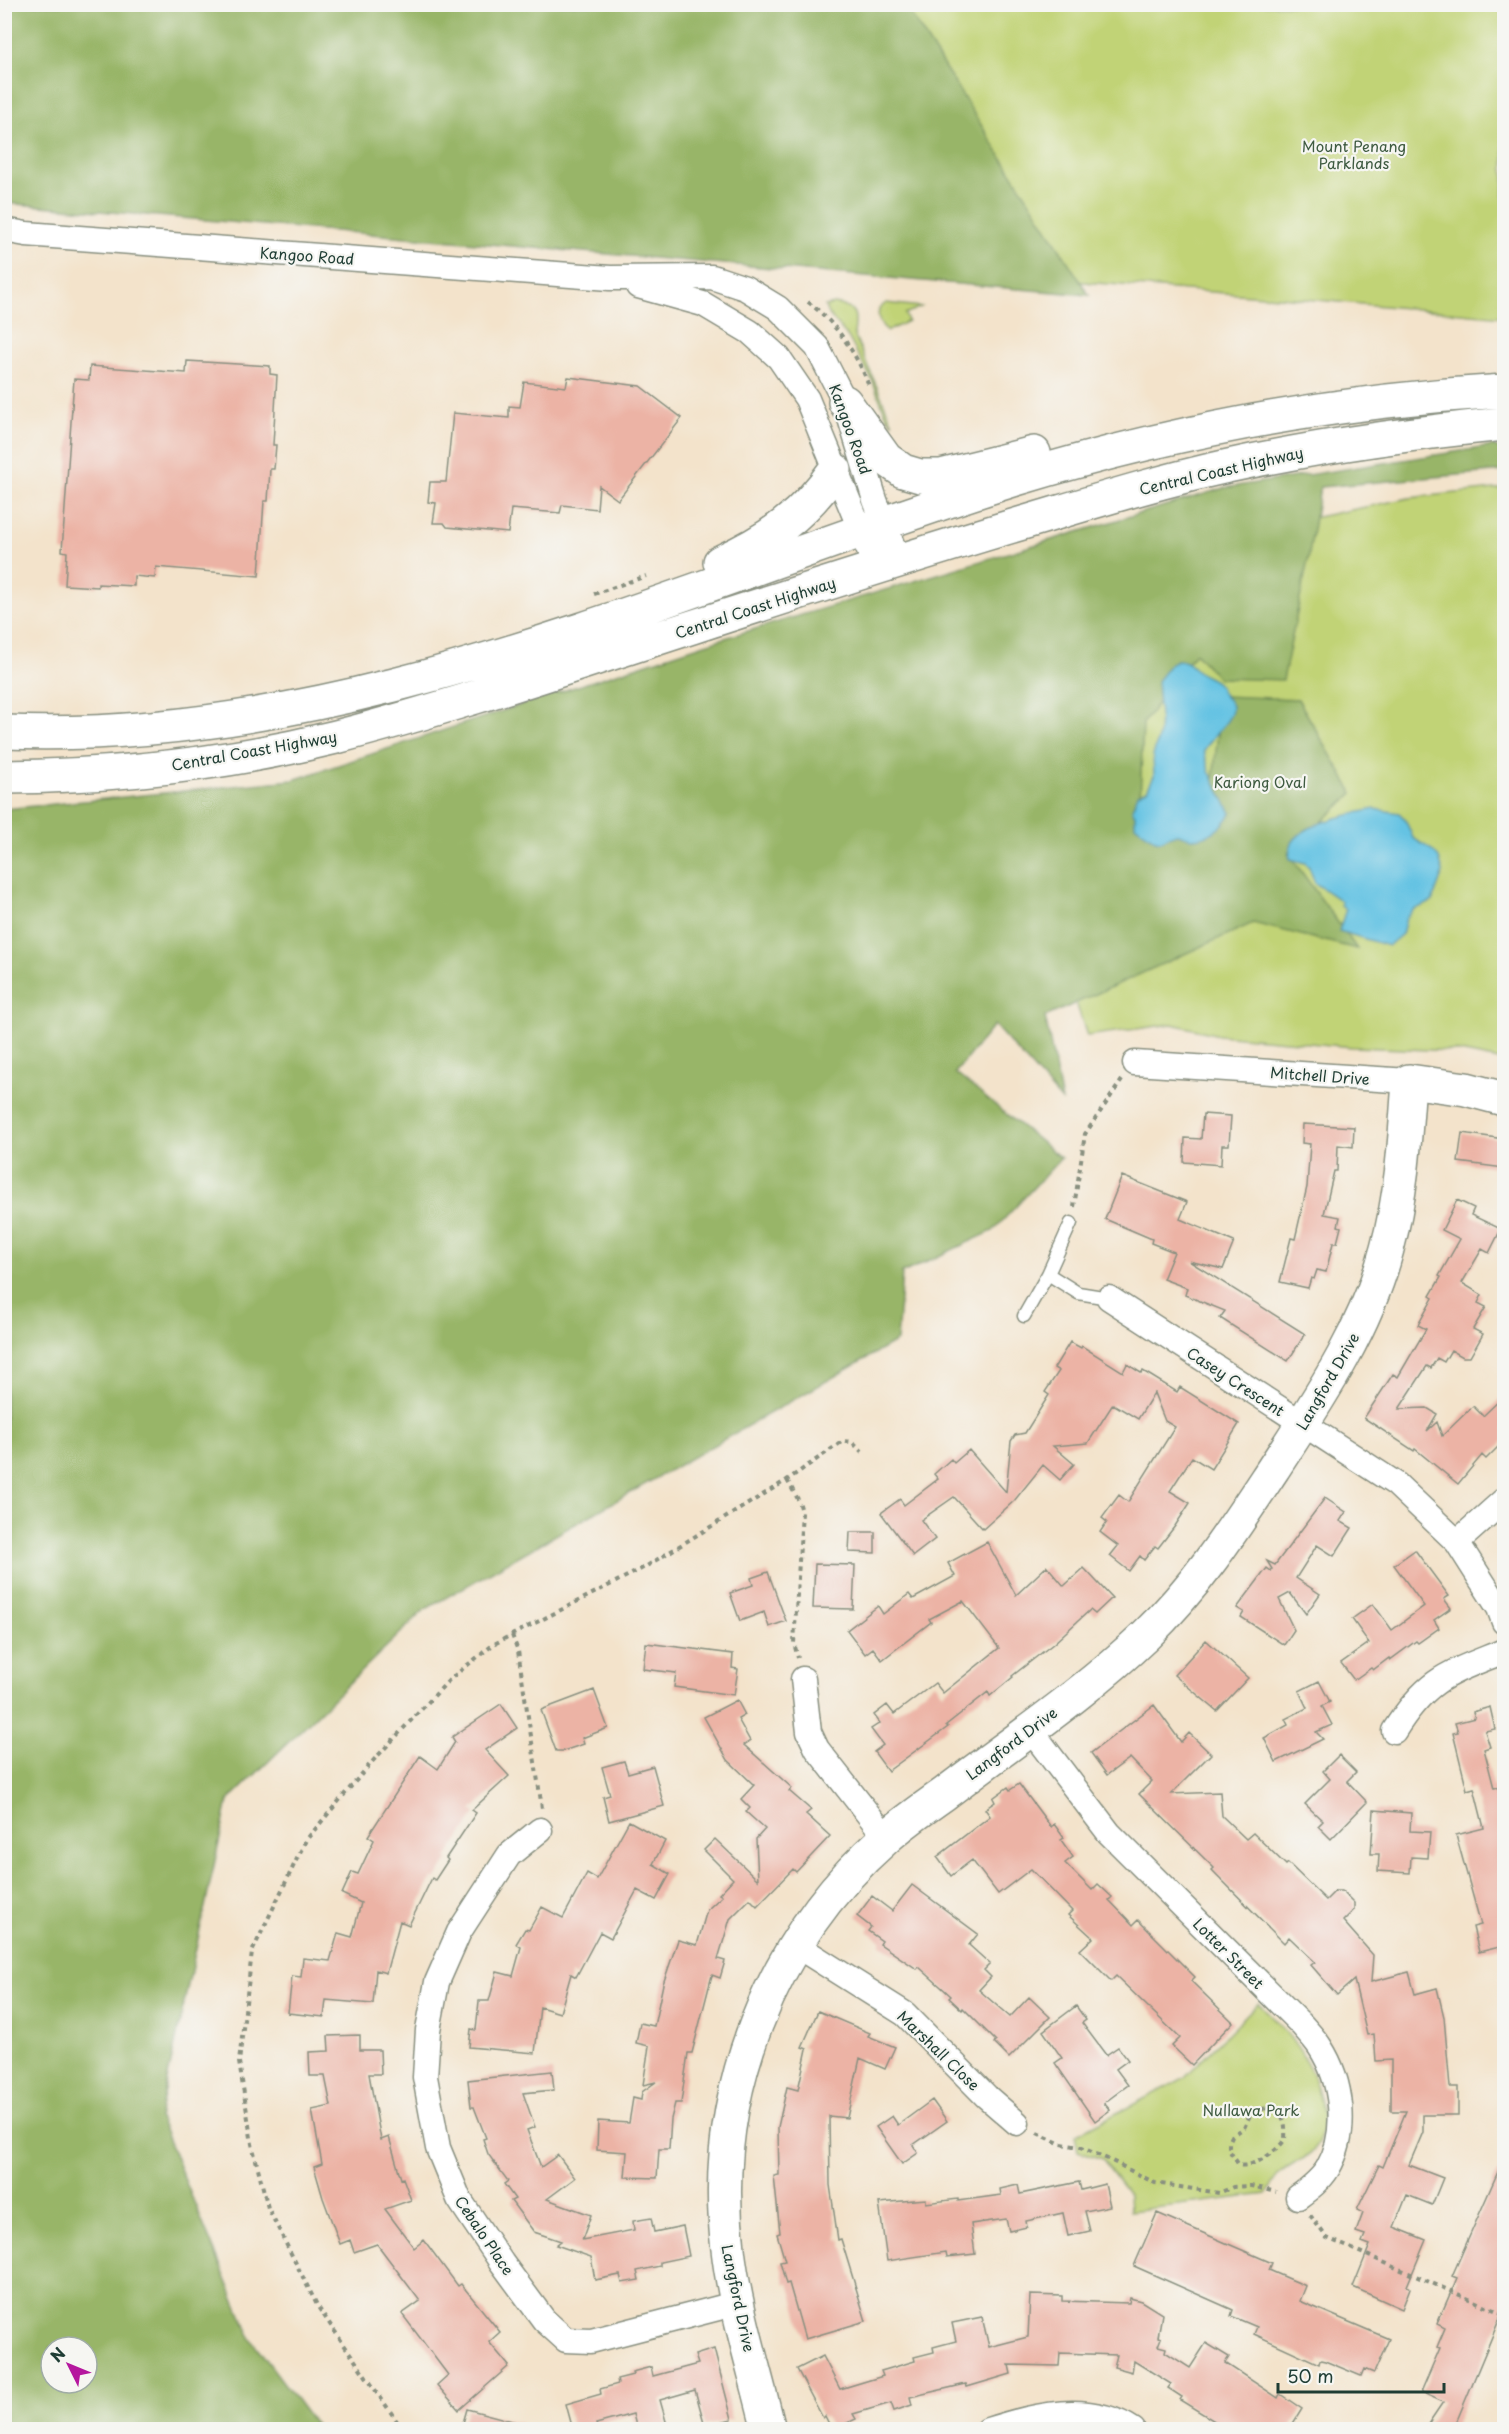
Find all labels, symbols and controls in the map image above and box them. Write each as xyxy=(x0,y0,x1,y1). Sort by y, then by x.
park label: Mount Penang Parklands xyxy=(1302,134,1406,174)
street label: Kangoo Road xyxy=(259,240,355,270)
street label: Kangoo Road xyxy=(824,381,878,477)
street label: Central Coast Highway xyxy=(1137,440,1305,500)
street label: Central Coast Highway xyxy=(672,570,838,644)
street label: Central Coast Highway xyxy=(169,724,339,776)
park label: Kariong Oval xyxy=(1213,770,1307,793)
street label: Mitchell Drive xyxy=(1269,1060,1371,1090)
street label: Langford Drive xyxy=(1290,1328,1364,1434)
street label: Casey Crescent xyxy=(1182,1341,1290,1421)
street label: Langford Drive xyxy=(960,1701,1062,1785)
street label: Lotter Street xyxy=(1188,1912,1270,1994)
street label: Marshall Close xyxy=(893,2005,985,2095)
park label: Nullawa Park xyxy=(1203,2098,1299,2121)
street label: Cebalo Place xyxy=(450,2191,520,2279)
street label: Langford Drive xyxy=(716,2242,762,2354)
north arrow xyxy=(39,2335,99,2395)
text: N xyxy=(44,2341,70,2367)
scale bar xyxy=(1278,2356,1444,2394)
text: 50 m xyxy=(1287,2362,1334,2389)

